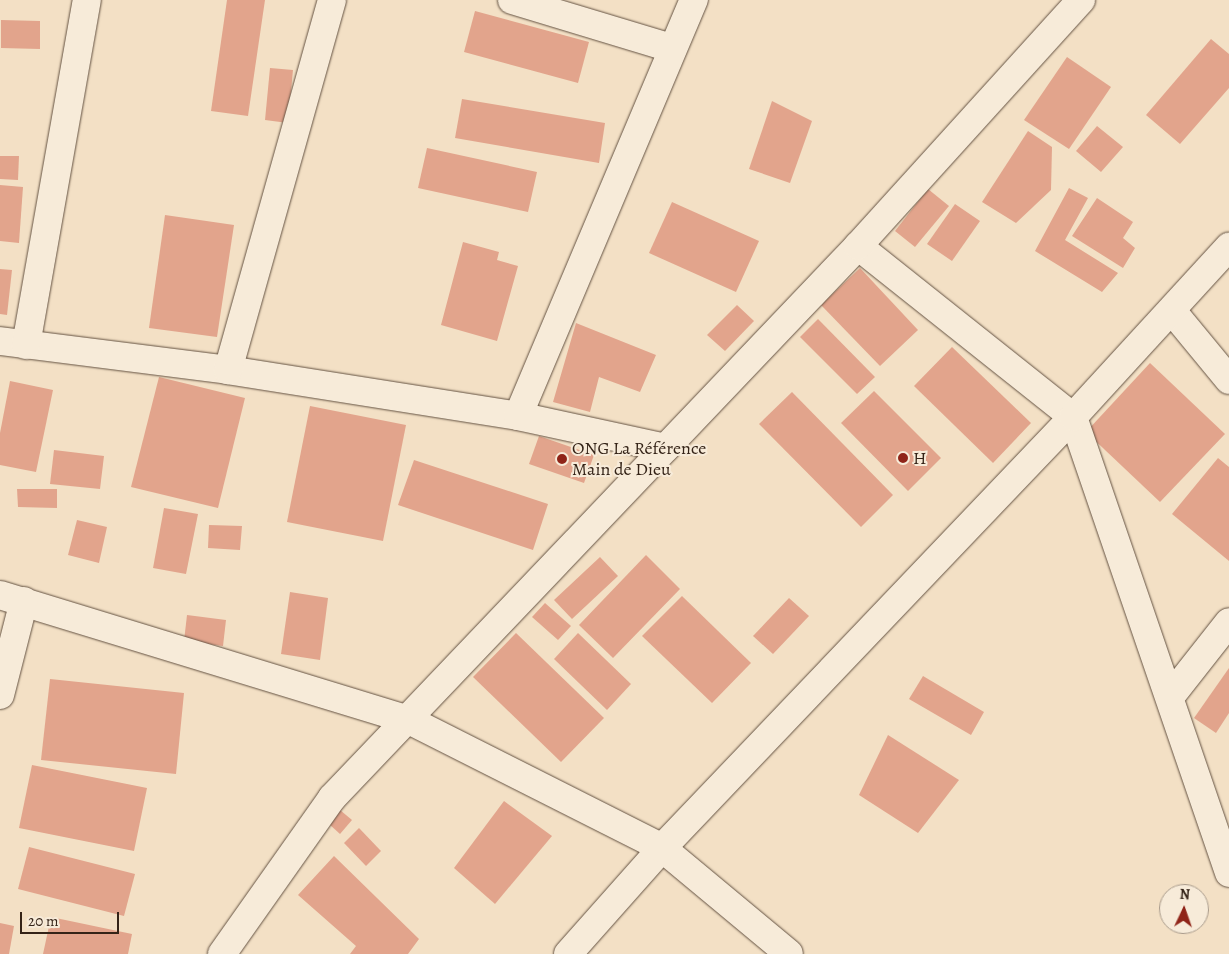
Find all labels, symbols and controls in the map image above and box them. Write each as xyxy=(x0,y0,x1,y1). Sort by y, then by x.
place label: ONG La Référence Main de Dieu xyxy=(572,438,706,480)
place label: H xyxy=(913,447,927,469)
marker: H xyxy=(897,452,909,464)
marker: ONG La Référence Main de Dieu xyxy=(556,453,568,465)
north arrow xyxy=(1159,884,1209,934)
text: N xyxy=(1179,885,1190,904)
scale bar xyxy=(22,902,121,934)
text: 20 m xyxy=(28,911,59,931)

